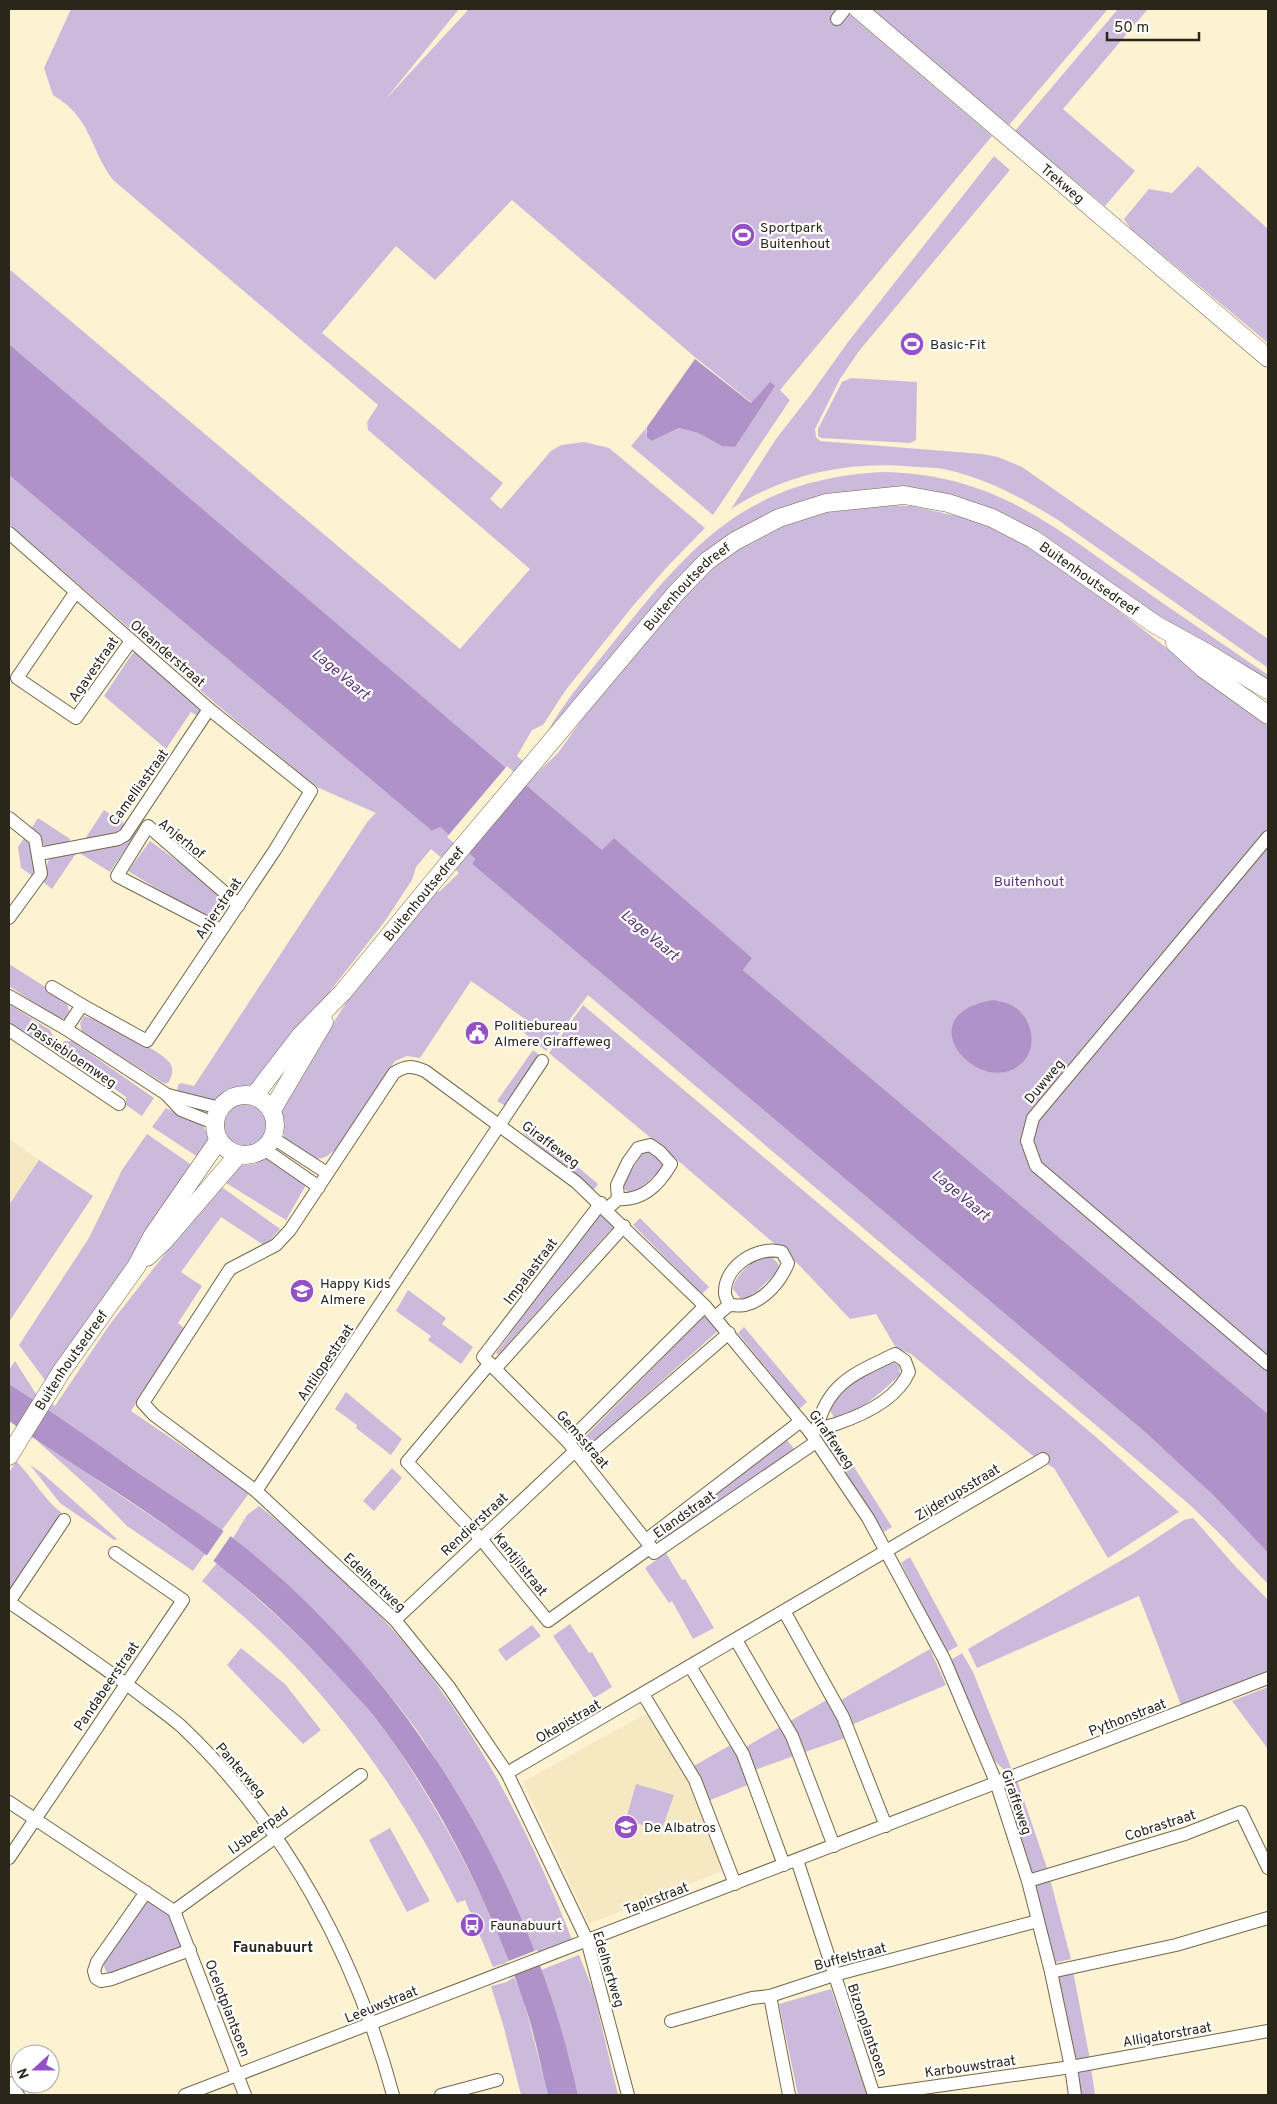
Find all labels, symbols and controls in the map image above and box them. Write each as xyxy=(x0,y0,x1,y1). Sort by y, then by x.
scale bar xyxy=(1107,10,1200,42)
text: 50 m xyxy=(1114,19,1149,38)
street label: Trekweg xyxy=(1036,161,1087,208)
place label: Sportpark Buitenhout xyxy=(760,220,830,253)
sports icon: Sportpark Buitenhout xyxy=(730,222,756,248)
sports icon: Basic-Fit xyxy=(899,331,925,357)
place label: Basic-Fit xyxy=(930,337,986,354)
street label: Buitenhoutsedreef xyxy=(1035,539,1142,620)
street label: Buitenhoutsedreef xyxy=(641,540,734,635)
street label: Oleanderstraat xyxy=(126,617,208,691)
street label: Agavestraat xyxy=(66,634,123,706)
water label: Lage Vaart xyxy=(307,645,373,705)
street label: Camelliastraat xyxy=(106,746,173,830)
street label: Anjerhof xyxy=(154,815,208,863)
street label: Buitenhoutsedreef xyxy=(381,844,469,946)
park label: Buitenhout xyxy=(994,874,1064,891)
street label: Anjerstraat xyxy=(192,875,246,943)
water label: Lage Vaart xyxy=(616,906,682,966)
place label: Politiebureau Almere Giraffeweg xyxy=(494,1018,611,1051)
street label: Passiebloemweg xyxy=(23,1020,119,1093)
public building icon: Politiebureau Almere Giraffeweg xyxy=(464,1020,490,1046)
street label: Duwweg xyxy=(1022,1056,1069,1108)
street label: Giraffeweg xyxy=(518,1118,582,1172)
water label: Lage Vaart xyxy=(927,1166,993,1226)
street label: Impalastraat xyxy=(501,1235,562,1308)
place label: Happy Kids Almere xyxy=(320,1276,391,1309)
school or university icon: Happy Kids Almere xyxy=(289,1278,315,1304)
street label: Buitenhoutsedreef xyxy=(32,1308,112,1414)
street label: Antilopestraat xyxy=(294,1321,358,1404)
street label: Gemsstraat xyxy=(552,1407,612,1473)
street label: Giraffeweg xyxy=(804,1407,857,1473)
street label: Zijderupsstraat xyxy=(912,1461,1003,1525)
street label: Elandstraat xyxy=(651,1488,719,1543)
street label: Rendierstraat xyxy=(438,1490,512,1560)
street label: Kantjilstraat xyxy=(489,1530,551,1600)
street label: Edelhertweg xyxy=(339,1550,409,1616)
street label: Pandabeerstraat xyxy=(71,1639,143,1735)
street label: Pythonstraat xyxy=(1086,1696,1169,1741)
street label: Okapistraat xyxy=(533,1697,604,1748)
street label: Panterweg xyxy=(211,1740,268,1802)
street label: Giraffeweg xyxy=(996,1768,1035,1837)
street label: IJsbeerpad xyxy=(225,1804,292,1859)
street label: Cobrastraat xyxy=(1123,1807,1198,1846)
school or university icon: De Albatros xyxy=(613,1814,639,1840)
place label: De Albatros xyxy=(644,1820,716,1837)
street label: Tapirstraat xyxy=(622,1879,691,1919)
bus stop icon: Faunabuurt xyxy=(459,1912,485,1938)
place label: Faunabuurt xyxy=(490,1918,562,1935)
street label: Edelhertweg xyxy=(588,1929,627,2010)
district label: Faunabuurt xyxy=(233,1939,313,1958)
street label: Buffelstraat xyxy=(812,1940,888,1975)
street label: Ocelotplantsoen xyxy=(200,1958,253,2060)
street label: Bizonplantsoen xyxy=(843,1982,890,2079)
street label: Leeuwstraat xyxy=(343,1983,421,2028)
street label: Alligatorstraat xyxy=(1121,2019,1213,2052)
north arrow xyxy=(10,2044,60,2094)
street label: Karbouwstraat xyxy=(924,2053,1017,2082)
text: N xyxy=(15,2065,34,2081)

